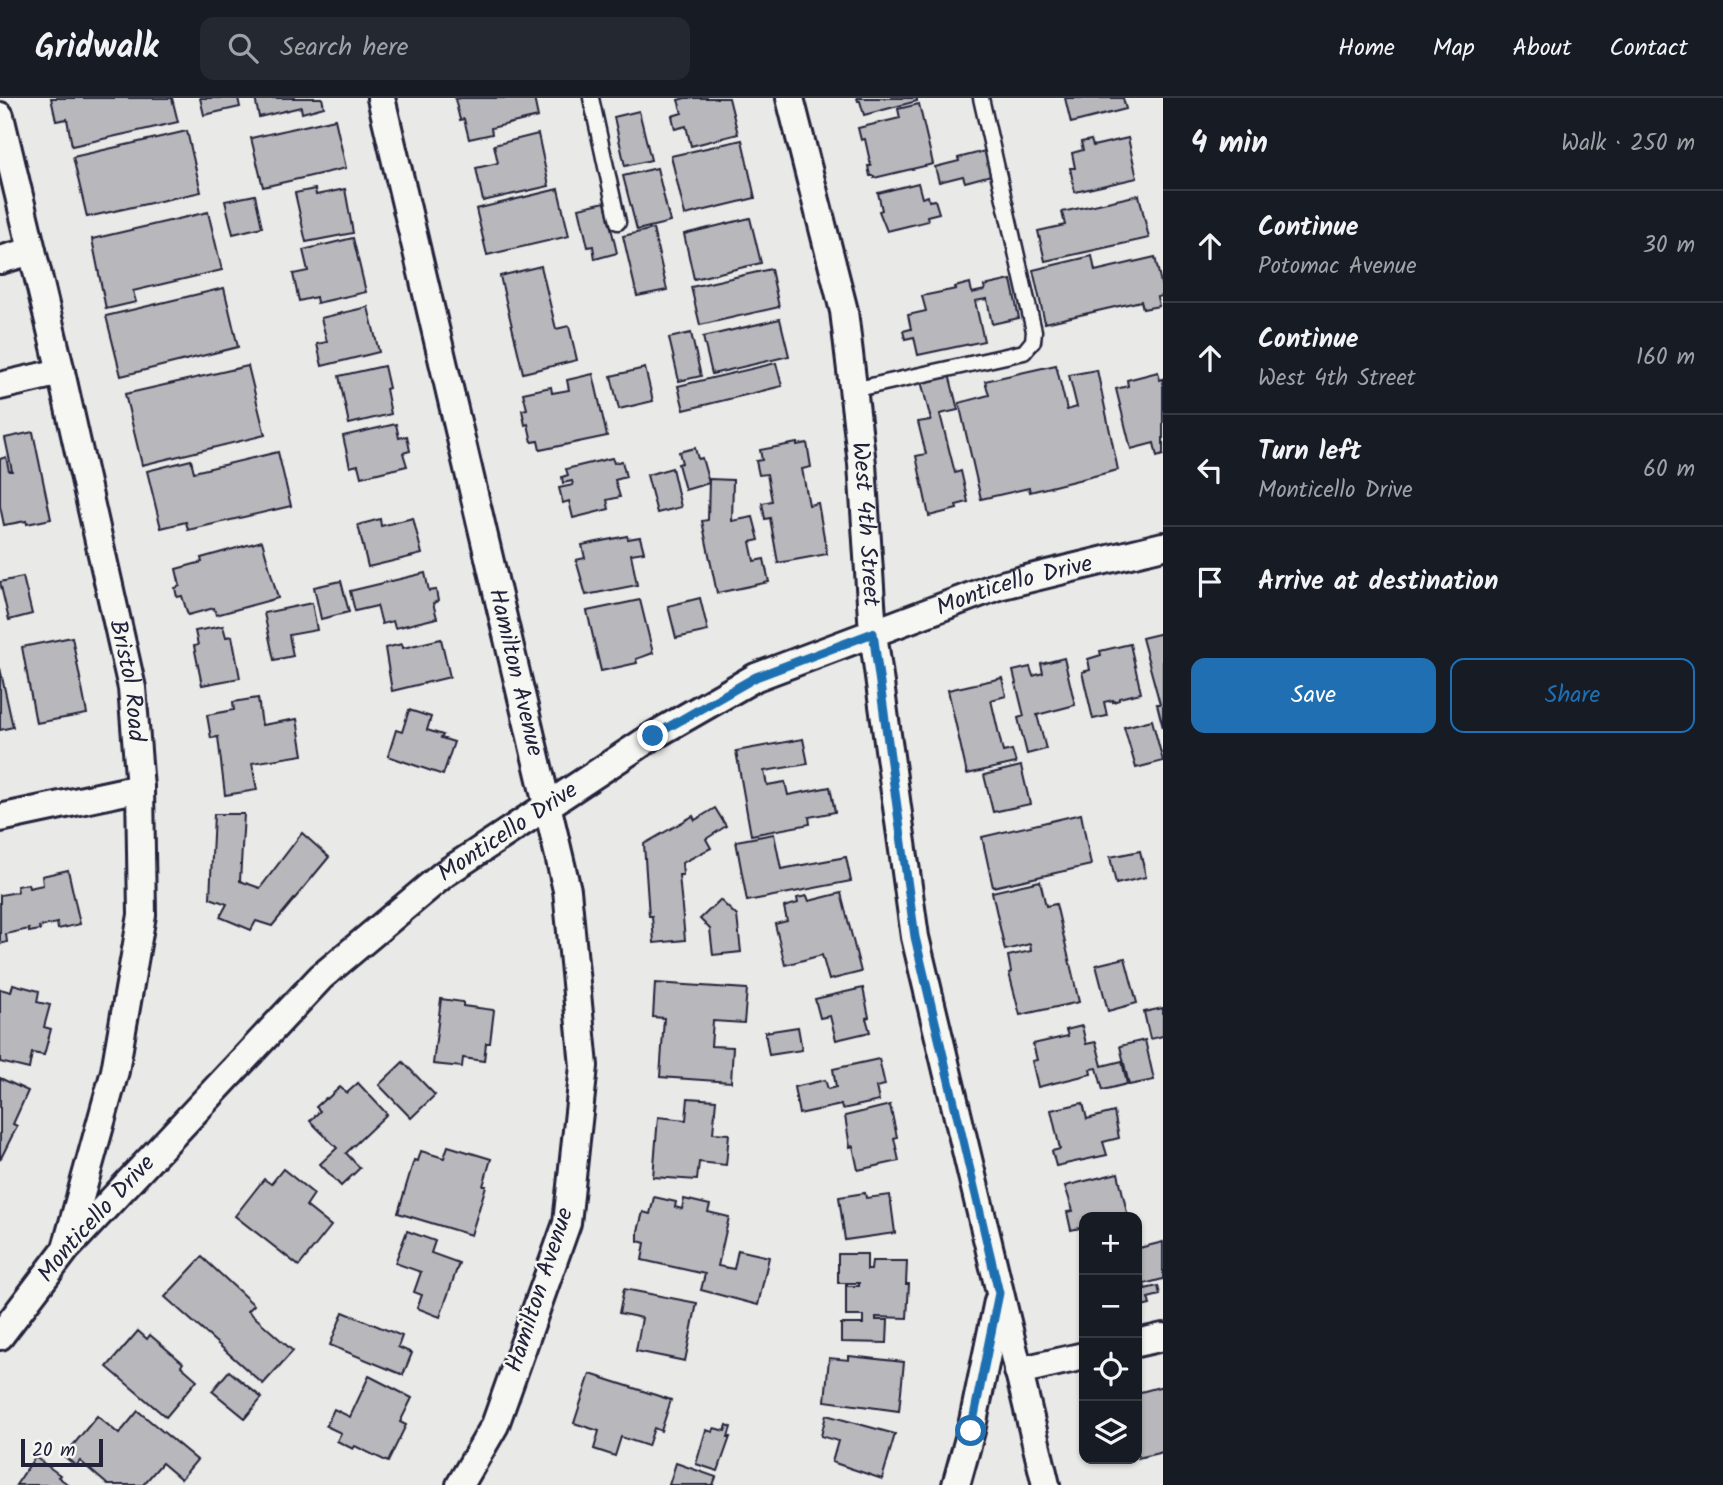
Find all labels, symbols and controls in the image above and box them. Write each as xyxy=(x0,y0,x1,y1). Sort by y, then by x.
search box xyxy=(200,17,690,80)
text: Gridwalk xyxy=(35,22,158,75)
text: Search here xyxy=(280,27,409,69)
icon: search xyxy=(224,29,262,67)
text: Home xyxy=(1338,29,1395,68)
text: Map xyxy=(1433,29,1475,68)
text: About xyxy=(1513,29,1571,68)
text: Contact xyxy=(1609,29,1688,68)
text: 4 min xyxy=(1191,120,1268,168)
text: Walk · 250 m xyxy=(1561,126,1695,162)
text: Continue xyxy=(1258,207,1359,249)
icon: ahead xyxy=(1191,227,1229,265)
text: 30 m xyxy=(1643,228,1695,264)
text: Potomac Avenue xyxy=(1258,249,1417,285)
text: Continue xyxy=(1258,319,1359,361)
icon: ahead xyxy=(1191,339,1229,377)
text: 160 m xyxy=(1636,340,1695,376)
text: West 4th Street xyxy=(1258,361,1416,397)
text: Turn left xyxy=(1258,431,1361,473)
street label: West 4th Street xyxy=(840,440,891,608)
icon: left xyxy=(1191,451,1229,489)
text: 60 m xyxy=(1643,452,1695,488)
text: Monticello Drive xyxy=(1258,473,1413,509)
street label: Monticello Drive xyxy=(930,544,1097,627)
text: Arrive at destination xyxy=(1258,561,1498,603)
icon: arrive xyxy=(1191,563,1229,601)
street label: Hamilton Avenue xyxy=(477,584,555,760)
street label: Bristol Road xyxy=(98,616,156,744)
button: Save xyxy=(1191,658,1436,733)
button: Share xyxy=(1450,658,1695,733)
route end xyxy=(637,720,668,751)
street label: Monticello Drive xyxy=(430,771,586,893)
street label: Monticello Drive xyxy=(28,1145,165,1291)
street label: Hamilton Avenue xyxy=(495,1202,585,1377)
map controls xyxy=(1079,1212,1142,1464)
button: + xyxy=(1079,1212,1142,1275)
button: − xyxy=(1079,1275,1142,1338)
button: locate xyxy=(1079,1338,1142,1401)
button: layers xyxy=(1079,1401,1142,1464)
route start xyxy=(955,1415,986,1446)
scale bar xyxy=(21,1436,103,1468)
text: 20 m xyxy=(32,1436,75,1466)

